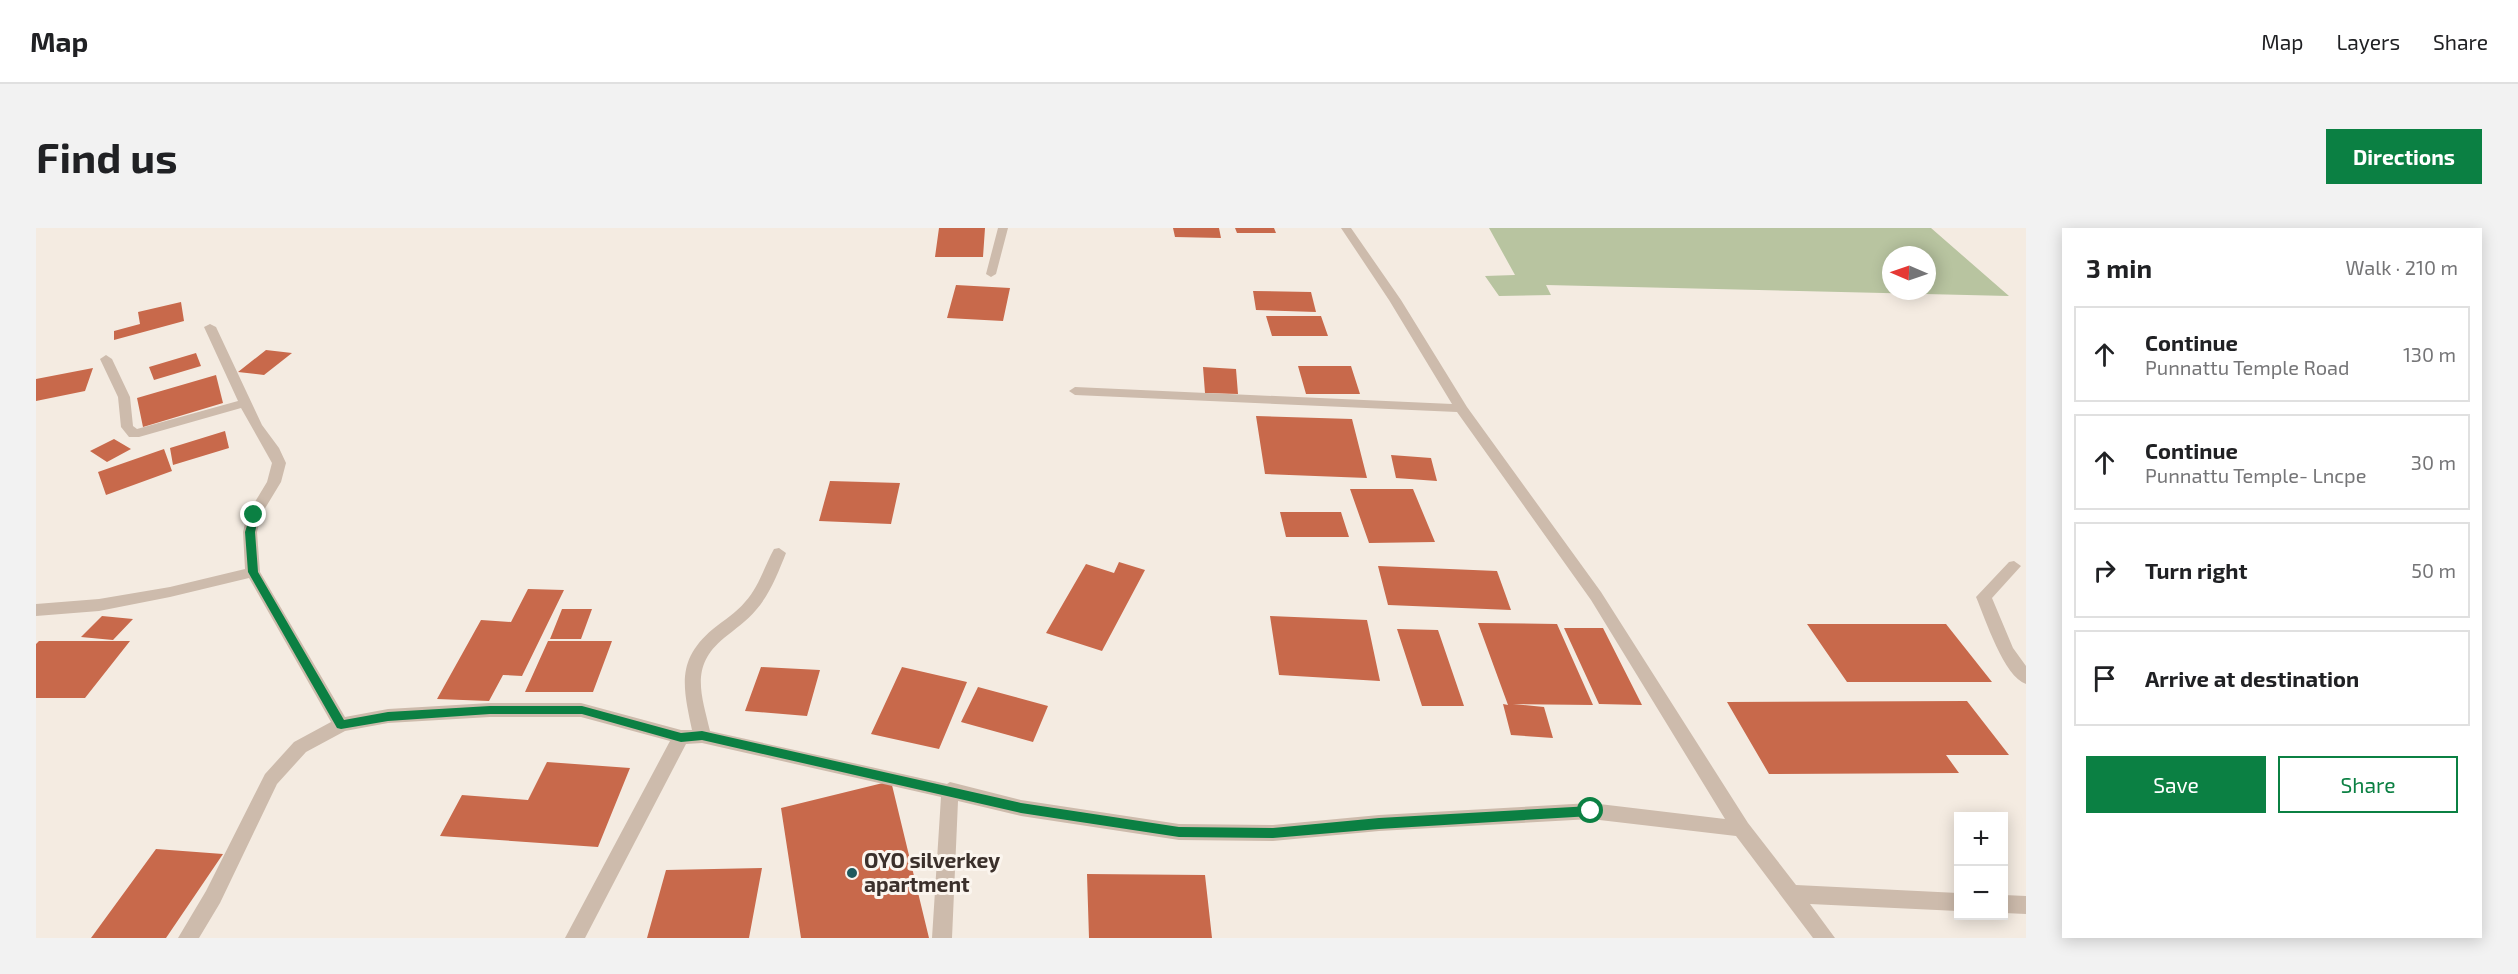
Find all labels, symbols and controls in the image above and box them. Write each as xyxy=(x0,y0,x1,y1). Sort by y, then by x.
text: Map xyxy=(30,24,88,58)
text: Map xyxy=(2261,29,2303,54)
text: Layers xyxy=(2336,29,2400,54)
text: Share xyxy=(2433,29,2488,54)
button: Directions xyxy=(2326,129,2482,184)
text: Find us xyxy=(36,131,178,181)
north arrow xyxy=(1882,246,1936,300)
text: 3 min xyxy=(2086,252,2152,283)
text: Walk · 210 m xyxy=(2346,255,2458,279)
text: Continue xyxy=(2145,329,2238,355)
icon: ahead xyxy=(2088,338,2121,371)
text: 130 m xyxy=(2403,342,2456,366)
text: Punnattu Temple Road xyxy=(2145,355,2350,379)
text: Continue xyxy=(2145,437,2238,463)
icon: ahead xyxy=(2088,446,2121,479)
text: 30 m xyxy=(2411,450,2456,474)
text: Punnattu Temple- Lncpe xyxy=(2145,463,2366,487)
route end xyxy=(240,501,266,527)
icon: right xyxy=(2088,554,2121,587)
text: Turn right xyxy=(2145,557,2247,583)
text: 50 m xyxy=(2411,558,2456,582)
icon: arrive xyxy=(2088,662,2121,695)
text: Arrive at destination xyxy=(2145,665,2359,691)
button: Save xyxy=(2086,756,2266,813)
button: Share xyxy=(2278,756,2458,813)
route start xyxy=(1577,797,1603,823)
map controls xyxy=(1954,812,2008,920)
button: + xyxy=(1954,812,2008,866)
place label: OYO silverkey apartment xyxy=(864,847,1000,896)
marker: OYO silverkey apartment xyxy=(845,866,859,880)
button: − xyxy=(1954,866,2008,920)

